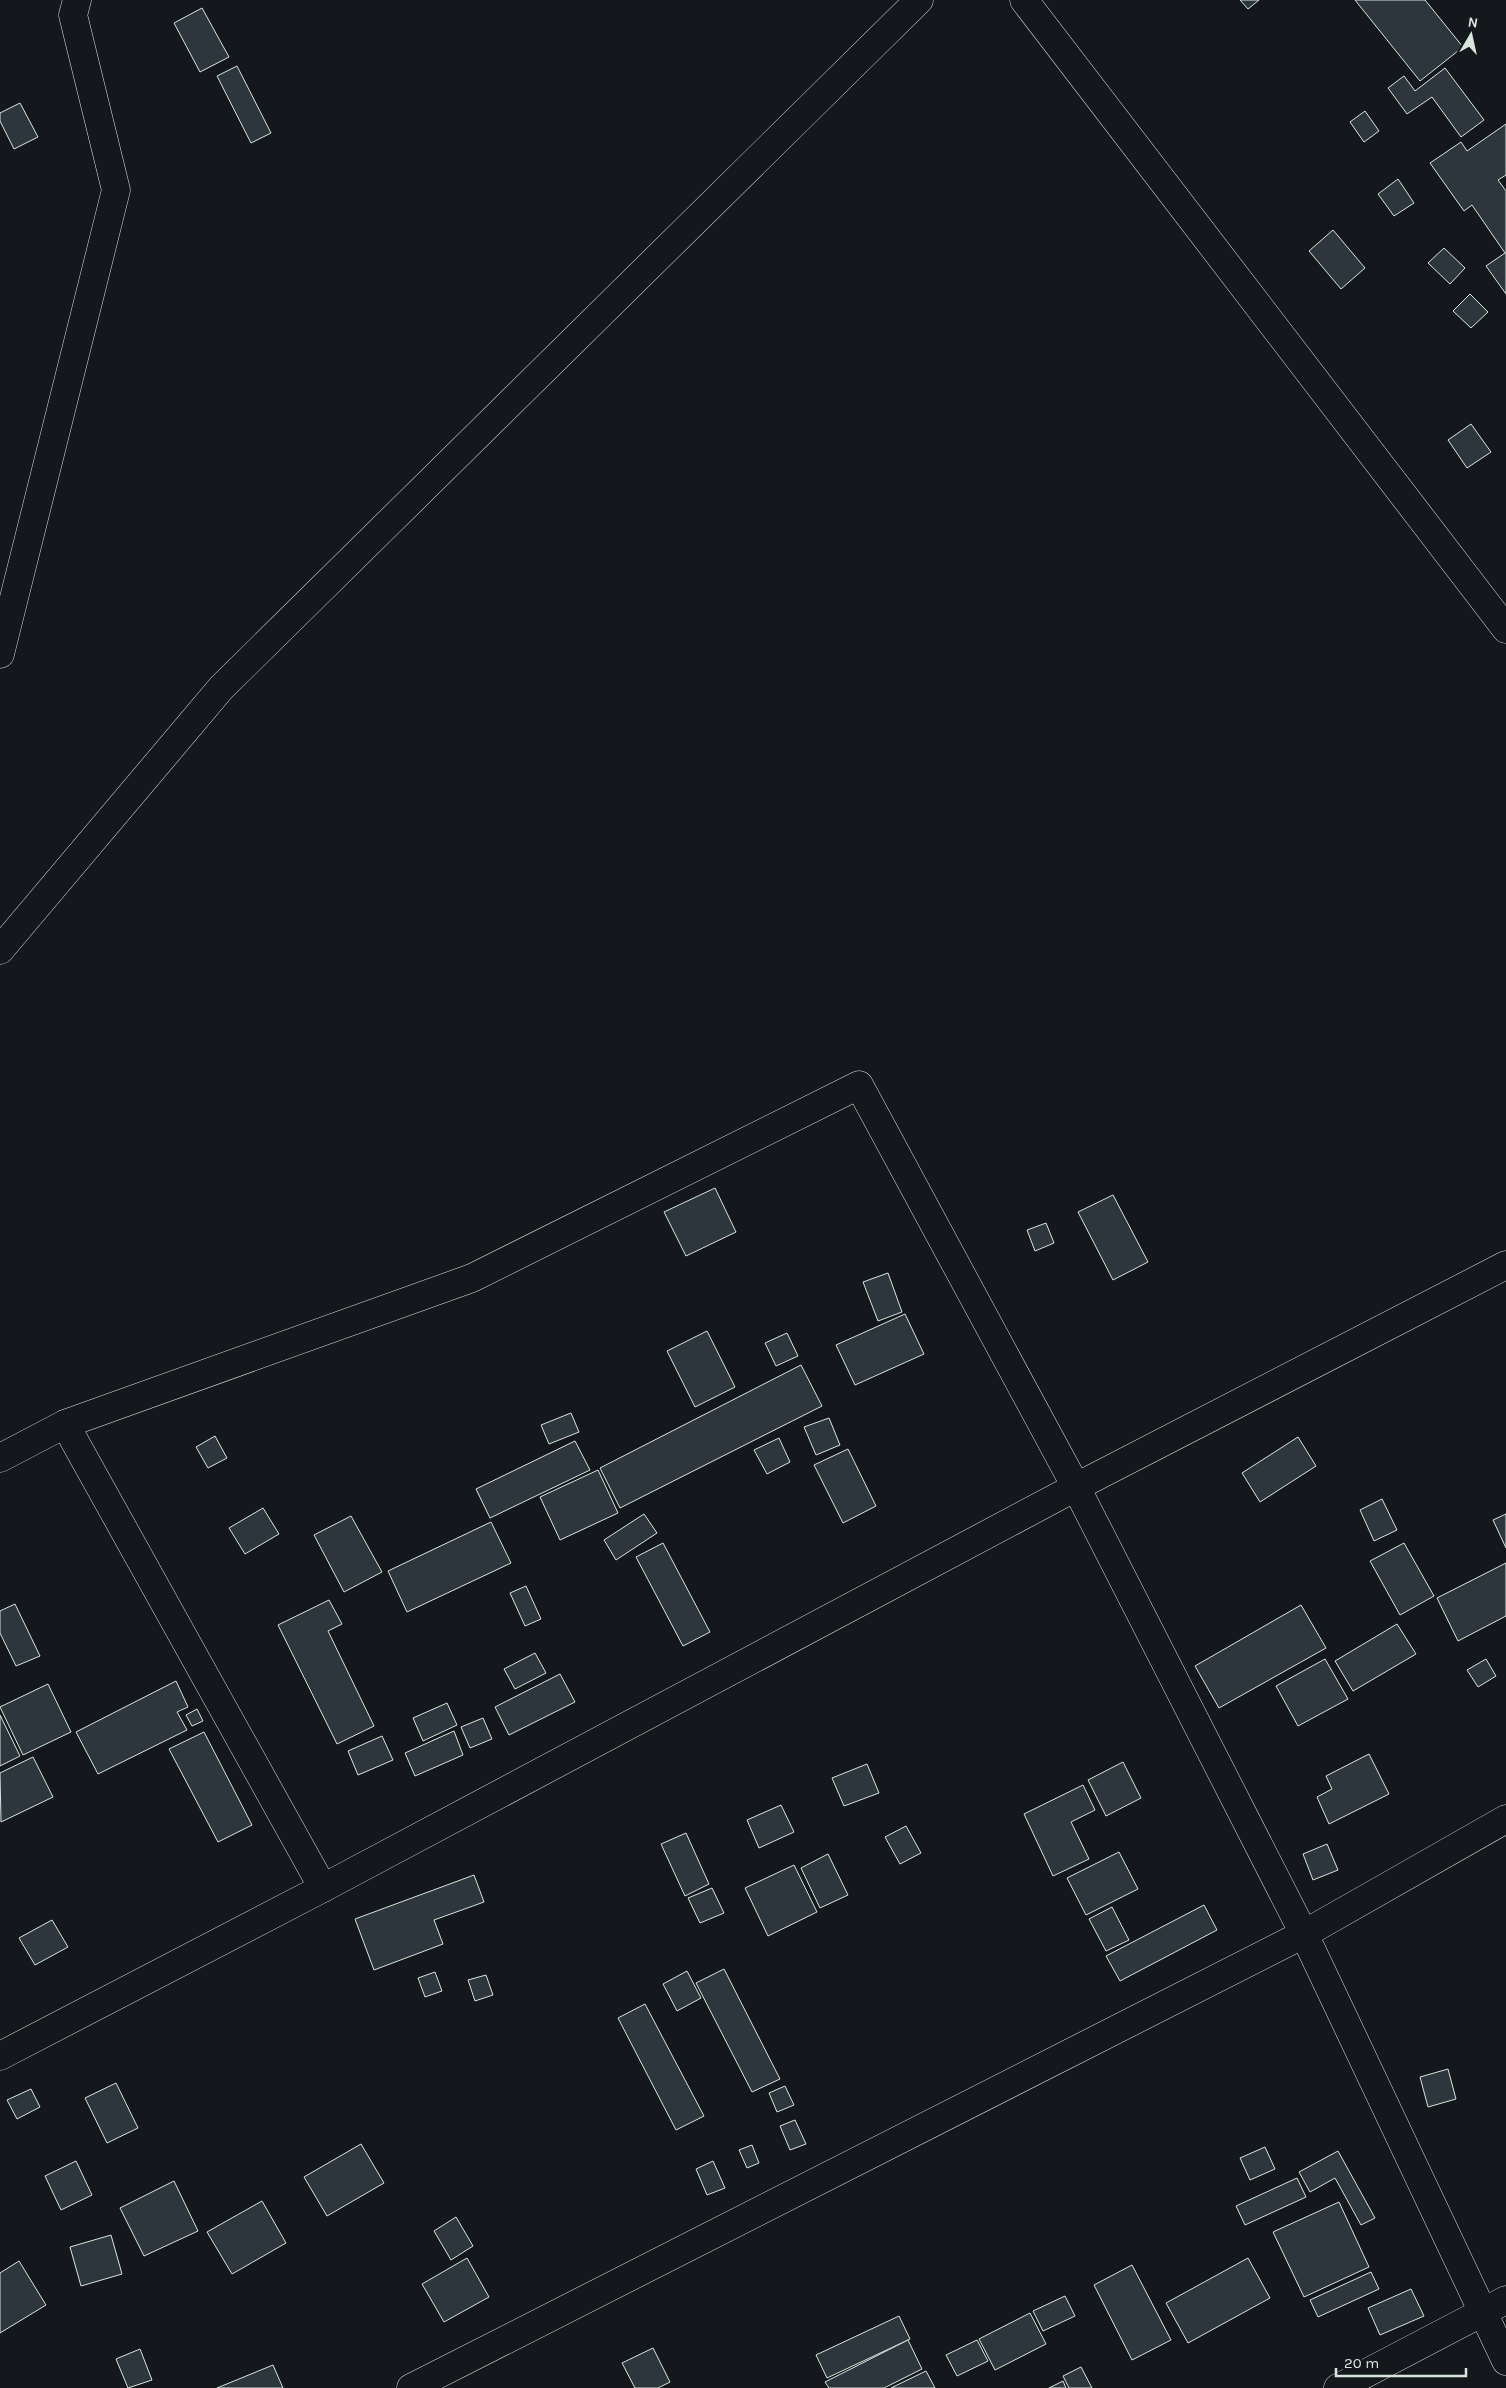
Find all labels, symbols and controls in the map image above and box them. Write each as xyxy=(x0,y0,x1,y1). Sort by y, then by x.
north arrow xyxy=(1446,10,1496,60)
text: N xyxy=(1467,13,1479,32)
scale bar xyxy=(1336,2346,1466,2378)
text: 20 m xyxy=(1344,2354,1379,2372)

